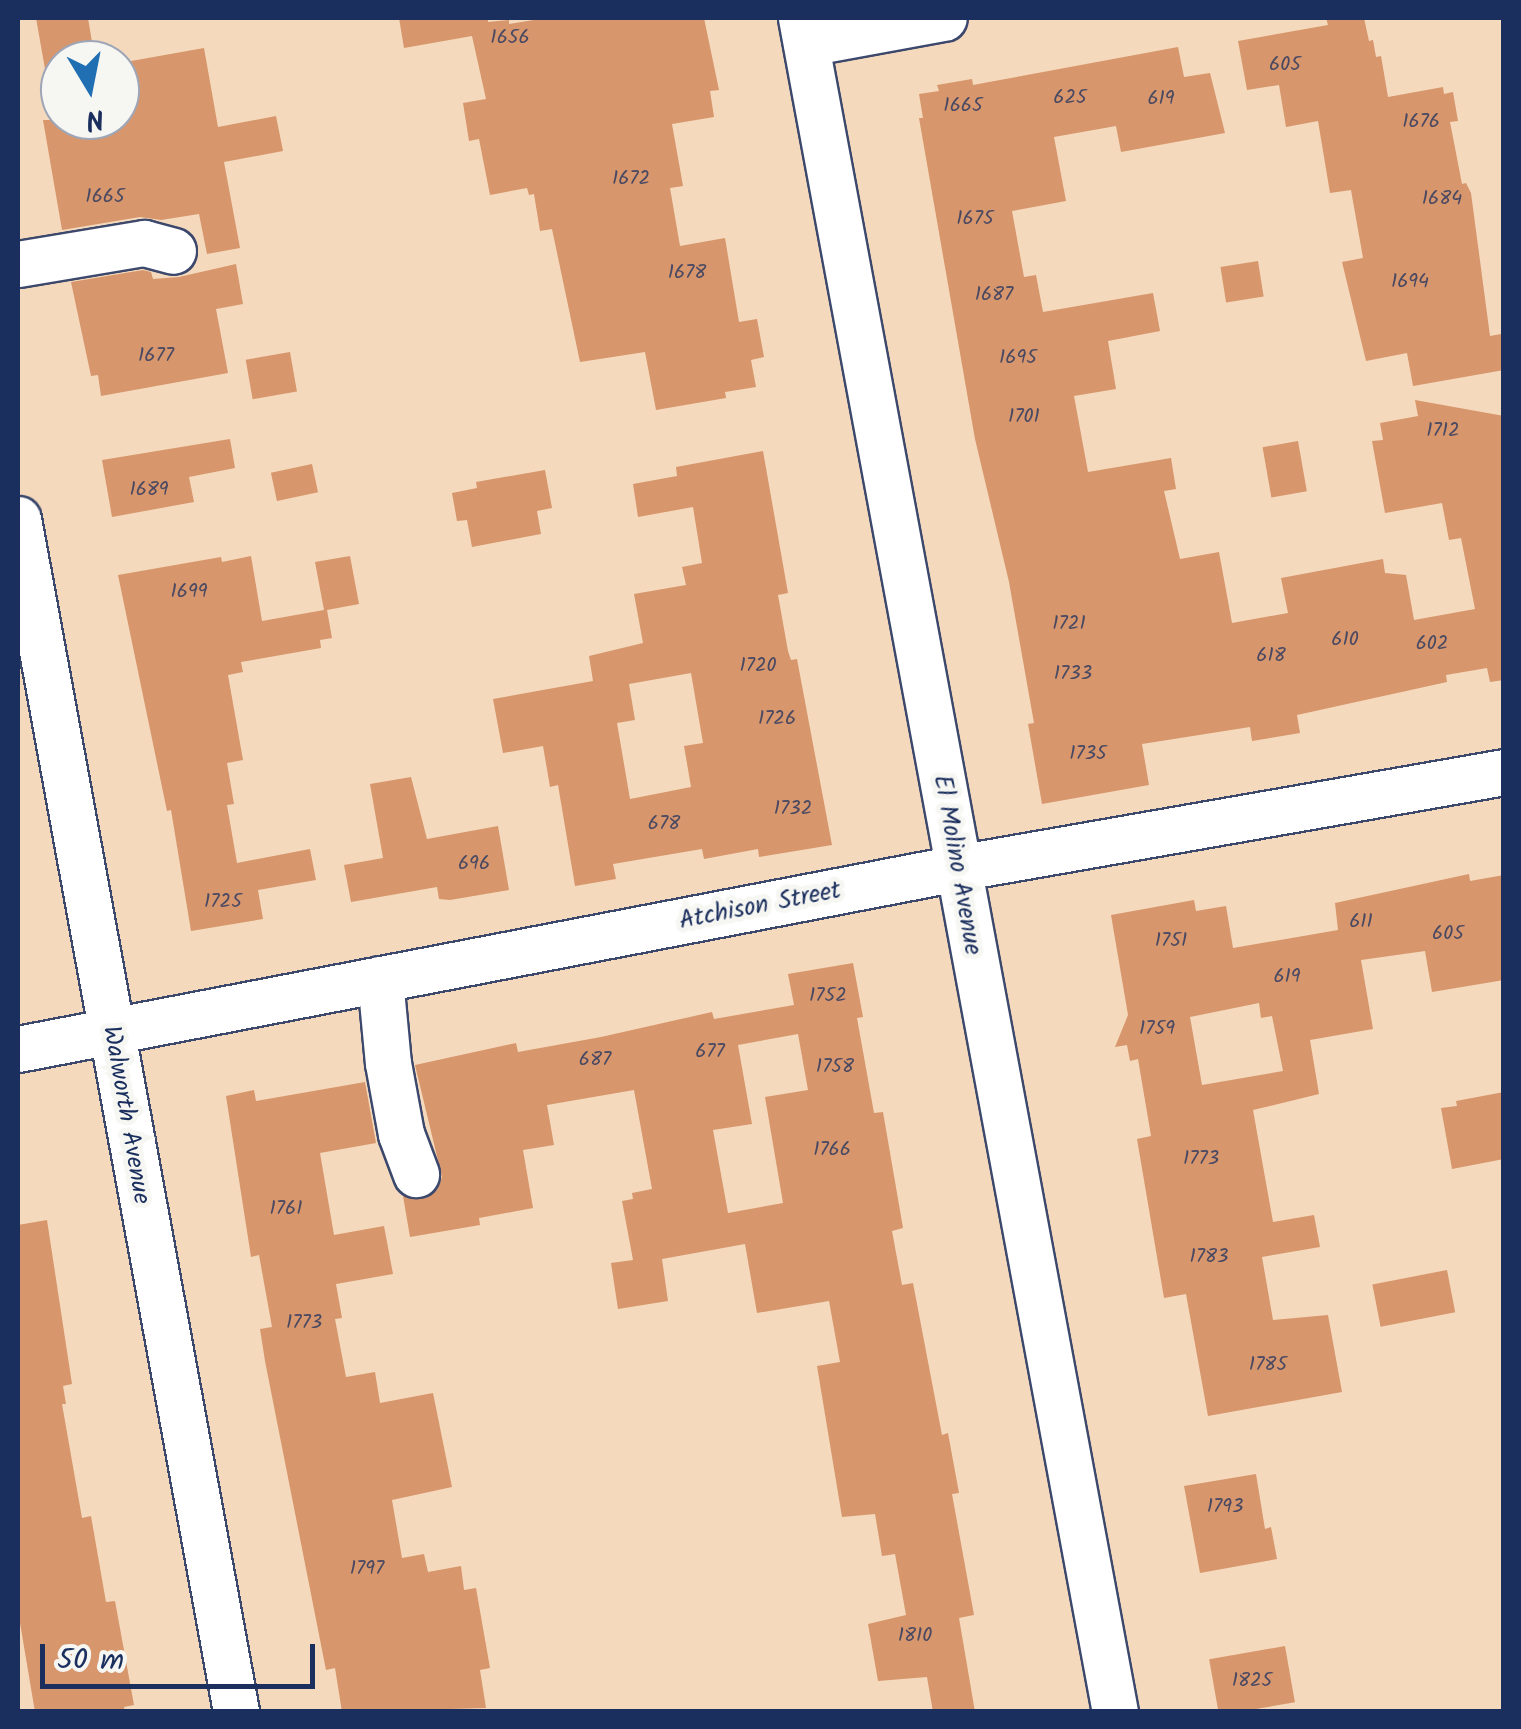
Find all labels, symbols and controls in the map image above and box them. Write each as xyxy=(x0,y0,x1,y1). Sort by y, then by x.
house number: 1656 xyxy=(490,26,530,50)
north arrow xyxy=(40,40,140,140)
house number: 605 xyxy=(1269,53,1301,77)
house number: 625 xyxy=(1053,86,1087,110)
house number: 619 xyxy=(1147,87,1175,111)
text: N xyxy=(82,94,108,142)
house number: 1665 xyxy=(943,94,983,118)
house number: 1676 xyxy=(1402,110,1440,134)
house number: 1672 xyxy=(612,167,650,191)
house number: 1665 xyxy=(85,185,125,209)
house number: 1684 xyxy=(1422,187,1462,211)
house number: 1675 xyxy=(956,207,994,231)
house number: 1678 xyxy=(668,261,706,285)
house number: 1694 xyxy=(1391,270,1429,294)
house number: 1687 xyxy=(975,283,1013,307)
house number: 1677 xyxy=(138,344,174,368)
house number: 1695 xyxy=(999,346,1037,370)
house number: 1701 xyxy=(1008,405,1040,429)
house number: 1712 xyxy=(1426,419,1460,443)
house number: 1689 xyxy=(129,478,169,502)
house number: 1699 xyxy=(171,580,207,604)
house number: 1721 xyxy=(1052,612,1086,636)
house number: 610 xyxy=(1331,628,1359,652)
house number: 602 xyxy=(1416,632,1448,656)
house number: 618 xyxy=(1256,644,1286,668)
house number: 1720 xyxy=(739,654,777,678)
house number: 1733 xyxy=(1054,662,1092,686)
house number: 1726 xyxy=(758,707,796,731)
house number: 1735 xyxy=(1069,742,1107,766)
street label: El Molino Avenue xyxy=(926,773,988,957)
house number: 1732 xyxy=(774,797,812,821)
house number: 678 xyxy=(648,812,680,836)
house number: 696 xyxy=(458,852,490,876)
street label: Atchison Street xyxy=(677,876,843,936)
house number: 1725 xyxy=(204,890,242,914)
house number: 611 xyxy=(1349,910,1373,934)
house number: 605 xyxy=(1432,922,1464,946)
house number: 1751 xyxy=(1155,929,1187,953)
house number: 619 xyxy=(1273,965,1301,989)
house number: 1752 xyxy=(809,984,847,1008)
house number: 1759 xyxy=(1139,1017,1175,1041)
street label: Walworth Avenue xyxy=(96,1024,156,1206)
house number: 677 xyxy=(695,1040,725,1064)
house number: 687 xyxy=(579,1048,611,1072)
house number: 1758 xyxy=(816,1055,854,1079)
house number: 1766 xyxy=(813,1138,851,1162)
house number: 1773 xyxy=(1183,1147,1219,1171)
house number: 1761 xyxy=(270,1197,302,1221)
house number: 1783 xyxy=(1190,1245,1228,1269)
house number: 1773 xyxy=(286,1311,322,1335)
house number: 1785 xyxy=(1249,1353,1287,1377)
house number: 1793 xyxy=(1207,1495,1243,1519)
house number: 1797 xyxy=(350,1557,384,1581)
scale bar xyxy=(45,1624,320,1686)
house number: 1810 xyxy=(898,1624,932,1648)
text: 50 m xyxy=(57,1637,124,1685)
house number: 1825 xyxy=(1232,1669,1272,1693)

